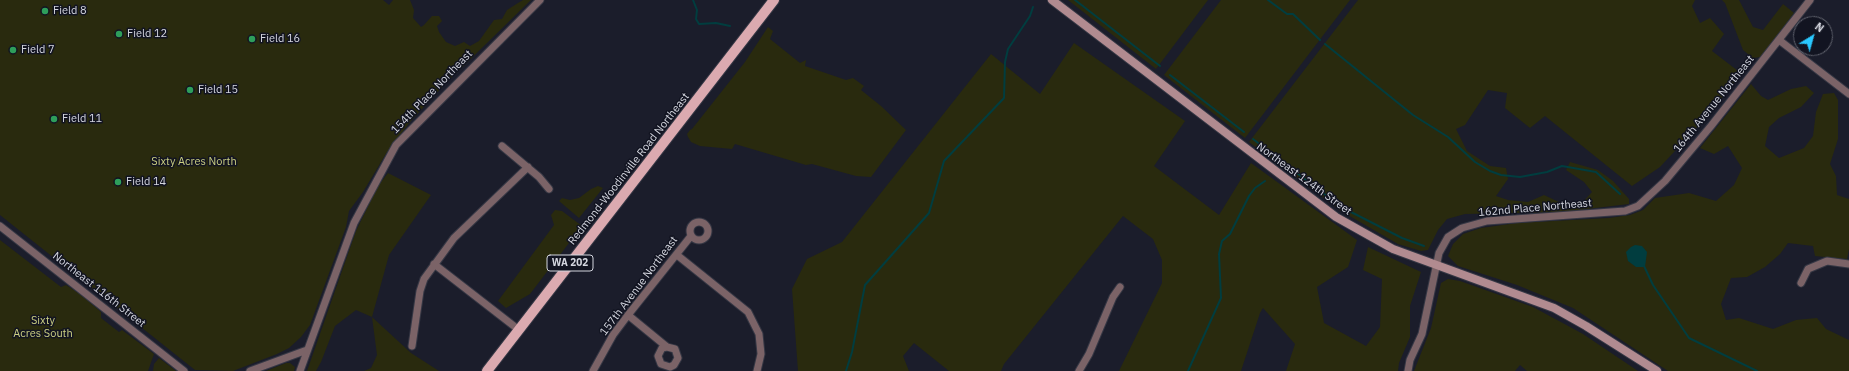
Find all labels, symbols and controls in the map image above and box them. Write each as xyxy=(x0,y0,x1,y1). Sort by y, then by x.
place label: Field 8 xyxy=(53,4,87,18)
marker: Field 8 xyxy=(40,6,50,16)
north arrow xyxy=(1793,16,1833,56)
text: N xyxy=(1812,19,1827,35)
place label: Field 12 xyxy=(127,27,167,41)
marker: Field 12 xyxy=(114,29,124,39)
place label: Field 16 xyxy=(260,32,300,46)
marker: Field 16 xyxy=(247,34,257,44)
place label: Field 7 xyxy=(21,43,55,57)
marker: Field 7 xyxy=(8,45,18,55)
street label: 154th Place Northeast xyxy=(389,47,475,137)
street label: 164th Avenue Northeast xyxy=(1671,53,1757,155)
place label: Field 15 xyxy=(198,83,238,97)
marker: Field 15 xyxy=(185,85,195,95)
street label: Redmond-Woodinville Road Northeast xyxy=(566,90,692,248)
place label: Field 11 xyxy=(62,112,102,126)
marker: Field 11 xyxy=(49,114,59,124)
street label: Northeast 124th Street xyxy=(1254,140,1354,218)
park label: Sixty Acres North xyxy=(151,155,237,169)
place label: Field 14 xyxy=(126,175,166,189)
marker: Field 14 xyxy=(113,177,123,187)
street label: 162nd Place Northeast xyxy=(1478,196,1592,220)
street label: 157th Avenue Northeast xyxy=(597,234,681,338)
street label: Northeast 116th Street xyxy=(50,250,148,330)
road number: WA 202 xyxy=(547,255,593,271)
park label: Sixty Acres South xyxy=(13,314,73,340)

